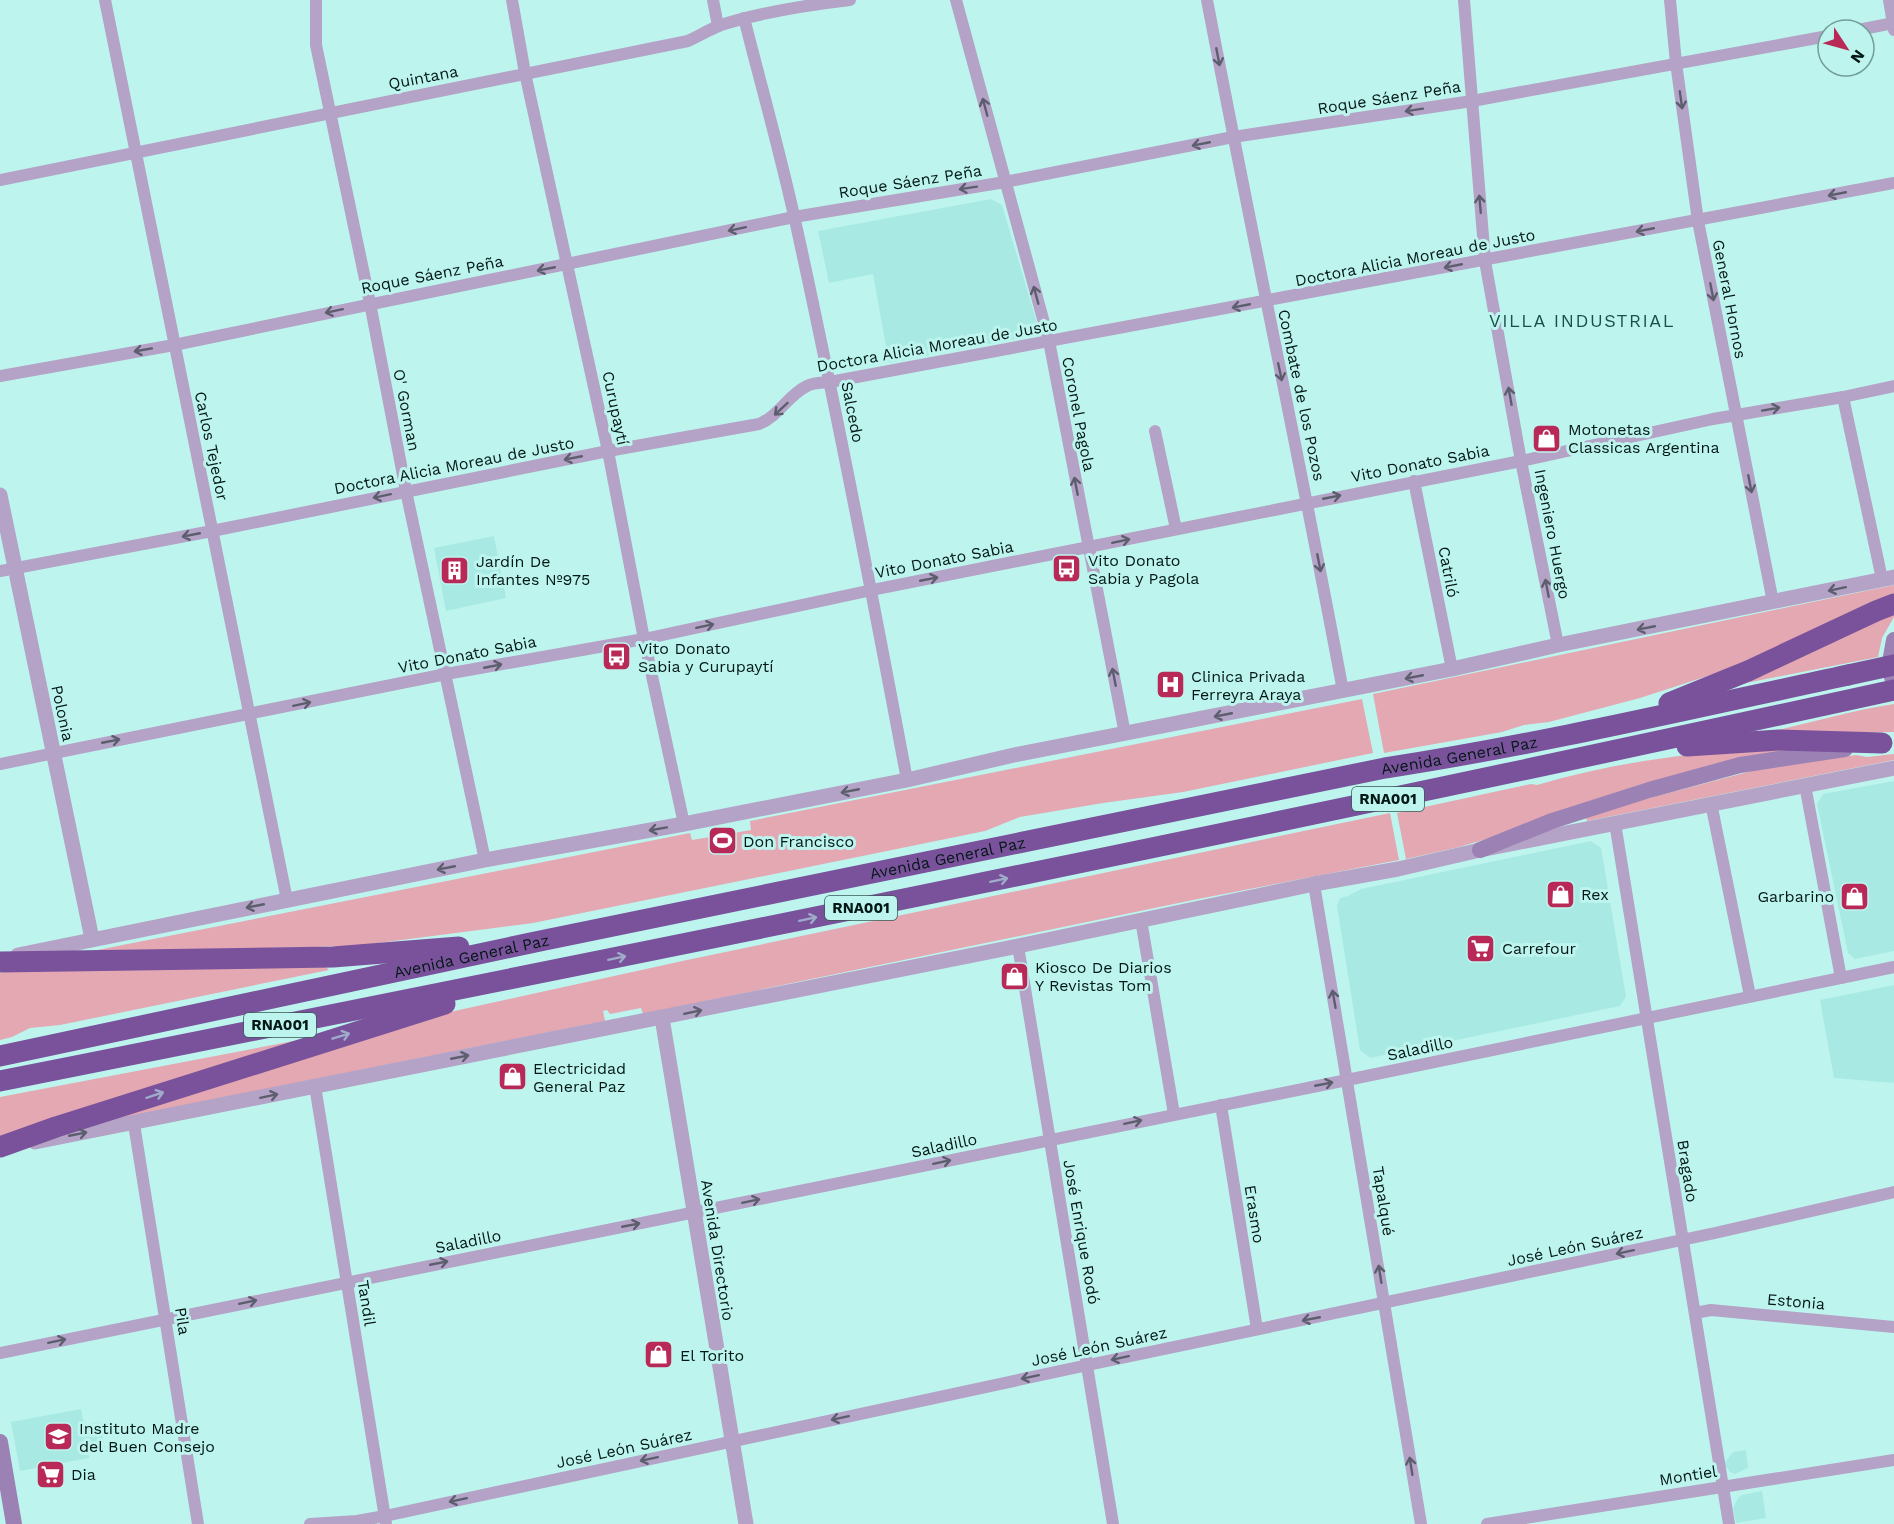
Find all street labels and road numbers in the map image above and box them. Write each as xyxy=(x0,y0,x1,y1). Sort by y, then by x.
street label: Quintana xyxy=(387,61,460,94)
street label: Roque Sáenz Peña xyxy=(1316,77,1462,118)
street label: Roque Sáenz Peña xyxy=(837,161,983,202)
street label: Doctora Alicia Moreau de Justo xyxy=(1293,225,1537,290)
street label: General Hornos xyxy=(1709,238,1750,360)
street label: Roque Sáenz Peña xyxy=(359,251,505,298)
street label: Combate de los Pozos xyxy=(1274,308,1329,482)
street label: Doctora Alicia Moreau de Justo xyxy=(815,315,1059,376)
street label: Coronel Pagola xyxy=(1058,355,1099,473)
street label: O' Gorman xyxy=(389,367,424,453)
street label: Curupaytí xyxy=(598,369,633,447)
street label: Salcedo xyxy=(837,380,868,444)
street label: Carlos Tejedor xyxy=(191,390,232,503)
street label: Doctora Alicia Moreau de Justo xyxy=(332,433,576,498)
street label: Vito Donato Sabia xyxy=(1349,441,1491,486)
street label: Ingeniero Huergo xyxy=(1531,468,1574,601)
street label: Vito Donato Sabia xyxy=(873,537,1015,582)
street label: Catriló xyxy=(1434,545,1463,599)
street label: Vito Donato Sabia xyxy=(396,632,538,677)
street label: Polonia xyxy=(47,683,78,743)
street label: Avenida General Paz xyxy=(1380,732,1539,778)
road number: RNA001 xyxy=(1352,787,1424,811)
street label: Avenida General Paz xyxy=(868,833,1027,883)
road number: RNA001 xyxy=(825,896,897,920)
street label: Avenida General Paz xyxy=(392,930,551,982)
road number: RNA001 xyxy=(244,1013,316,1037)
street label: Saladillo xyxy=(1385,1032,1455,1065)
street label: Saladillo xyxy=(909,1129,979,1162)
street label: Bragado xyxy=(1673,1138,1702,1204)
street label: José Enrique Rodó xyxy=(1059,1158,1104,1306)
street label: Tapalqué xyxy=(1369,1165,1398,1237)
street label: Avenida Directorio xyxy=(697,1178,738,1322)
street label: Erasmo xyxy=(1241,1184,1268,1245)
street label: José León Suárez xyxy=(1505,1223,1645,1270)
street label: Saladillo xyxy=(433,1226,503,1257)
street label: Tandil xyxy=(354,1279,380,1327)
street label: Estonia xyxy=(1766,1289,1826,1313)
street label: Pila xyxy=(171,1306,194,1336)
street label: José León Suárez xyxy=(1029,1323,1169,1370)
street label: José León Suárez xyxy=(554,1425,694,1472)
street label: Montiel xyxy=(1658,1462,1718,1489)

